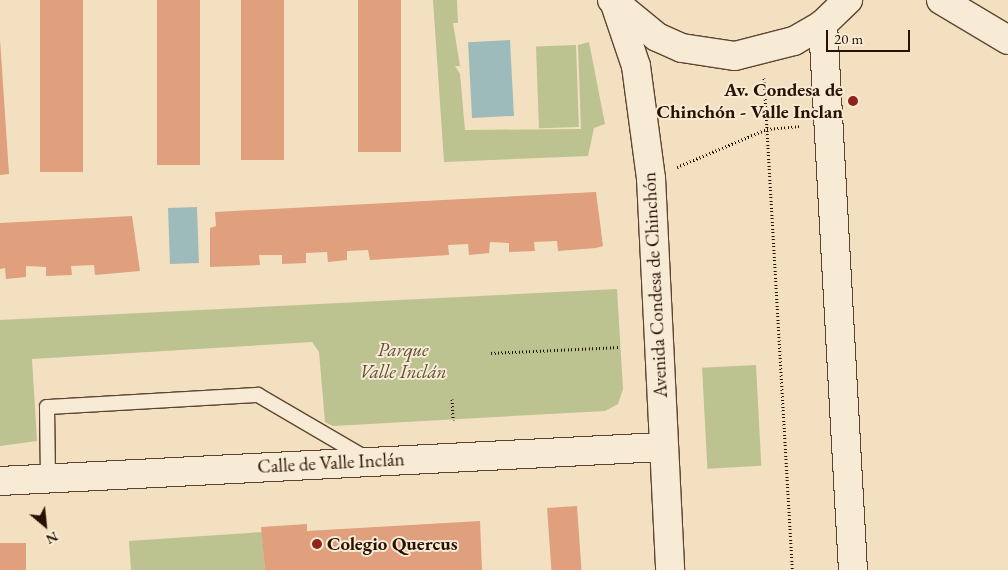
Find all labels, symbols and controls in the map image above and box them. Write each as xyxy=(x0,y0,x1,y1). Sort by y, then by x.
scale bar xyxy=(828,20,912,52)
text: 20 m xyxy=(834,29,863,48)
place label: Av. Condesa de Chinchón - Valle Inclan xyxy=(657,79,843,123)
marker: Av. Condesa de Chinchón - Valle Inclan xyxy=(847,95,859,107)
street label: Avenida Condesa de Chinchón xyxy=(638,172,672,398)
park label: Parque Valle Inclán xyxy=(360,339,446,383)
street label: Calle de Valle Inclán xyxy=(257,448,405,478)
north arrow xyxy=(20,500,70,550)
text: N xyxy=(43,528,61,549)
place label: Colegio Quercus xyxy=(327,533,458,555)
marker: Colegio Quercus xyxy=(311,538,323,550)

